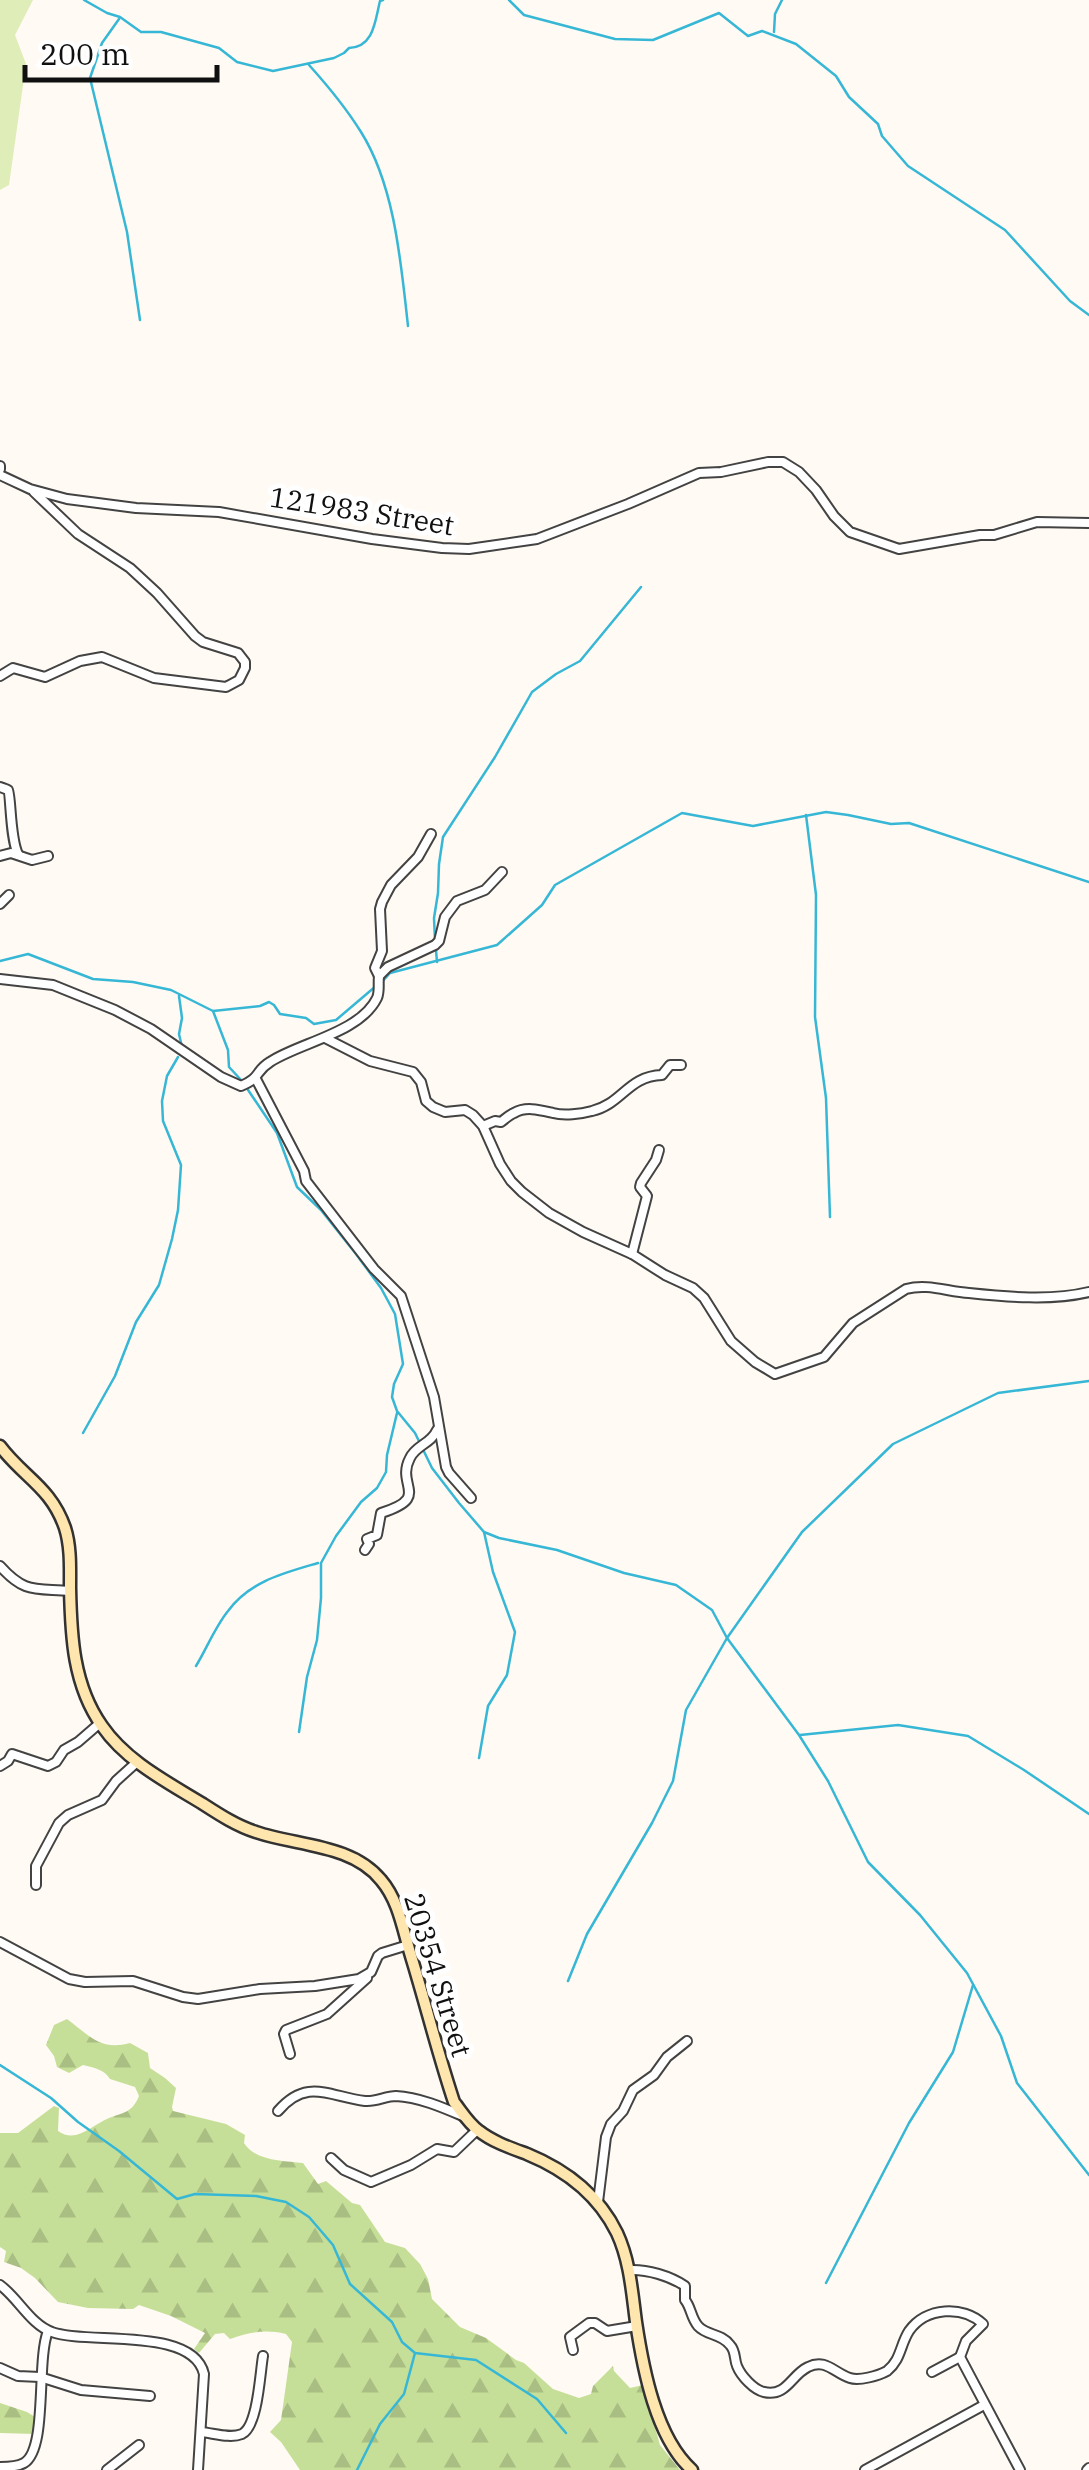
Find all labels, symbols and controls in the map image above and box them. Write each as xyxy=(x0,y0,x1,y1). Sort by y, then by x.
scale bar xyxy=(25,20,218,82)
text: 200 m xyxy=(40,34,130,73)
street label: 121983 Street xyxy=(267,478,457,543)
street label: 20354 Street xyxy=(396,1889,481,2061)

